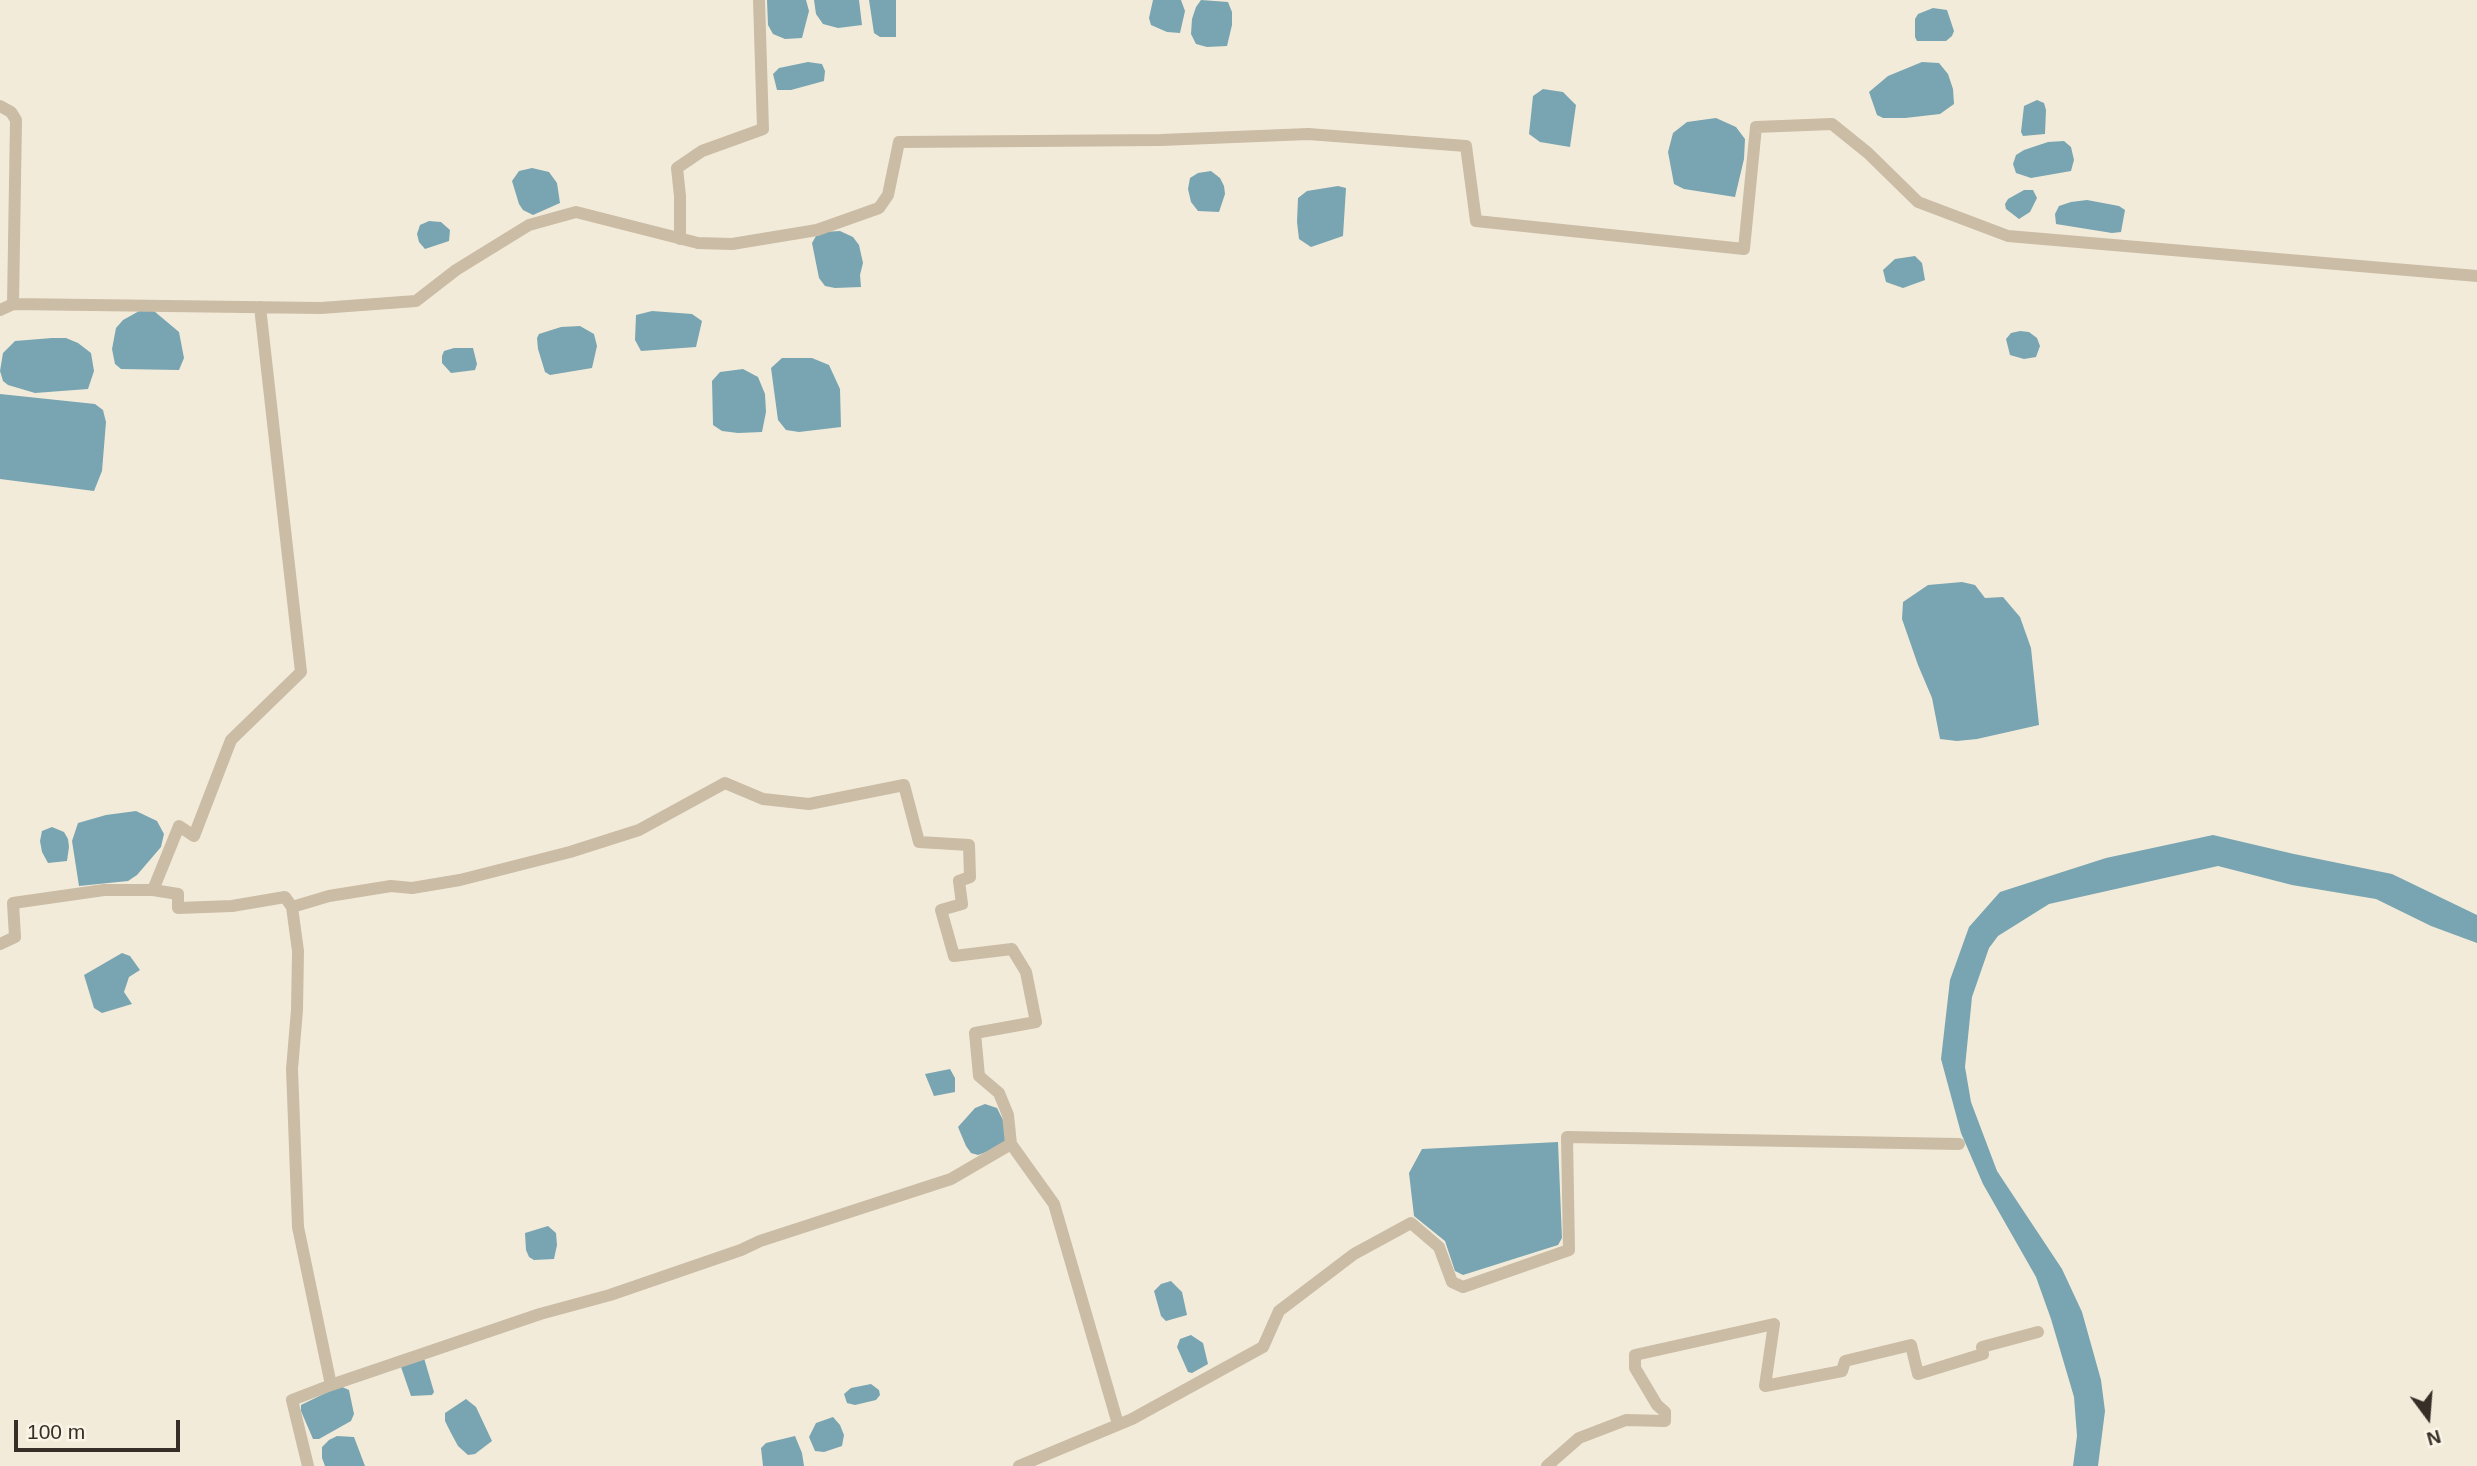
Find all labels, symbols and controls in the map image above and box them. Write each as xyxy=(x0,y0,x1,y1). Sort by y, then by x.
north arrow xyxy=(2393,1382,2463,1452)
scale bar xyxy=(18,1406,184,1450)
text: 100 m xyxy=(27,1420,85,1443)
text: N xyxy=(2424,1426,2443,1450)

